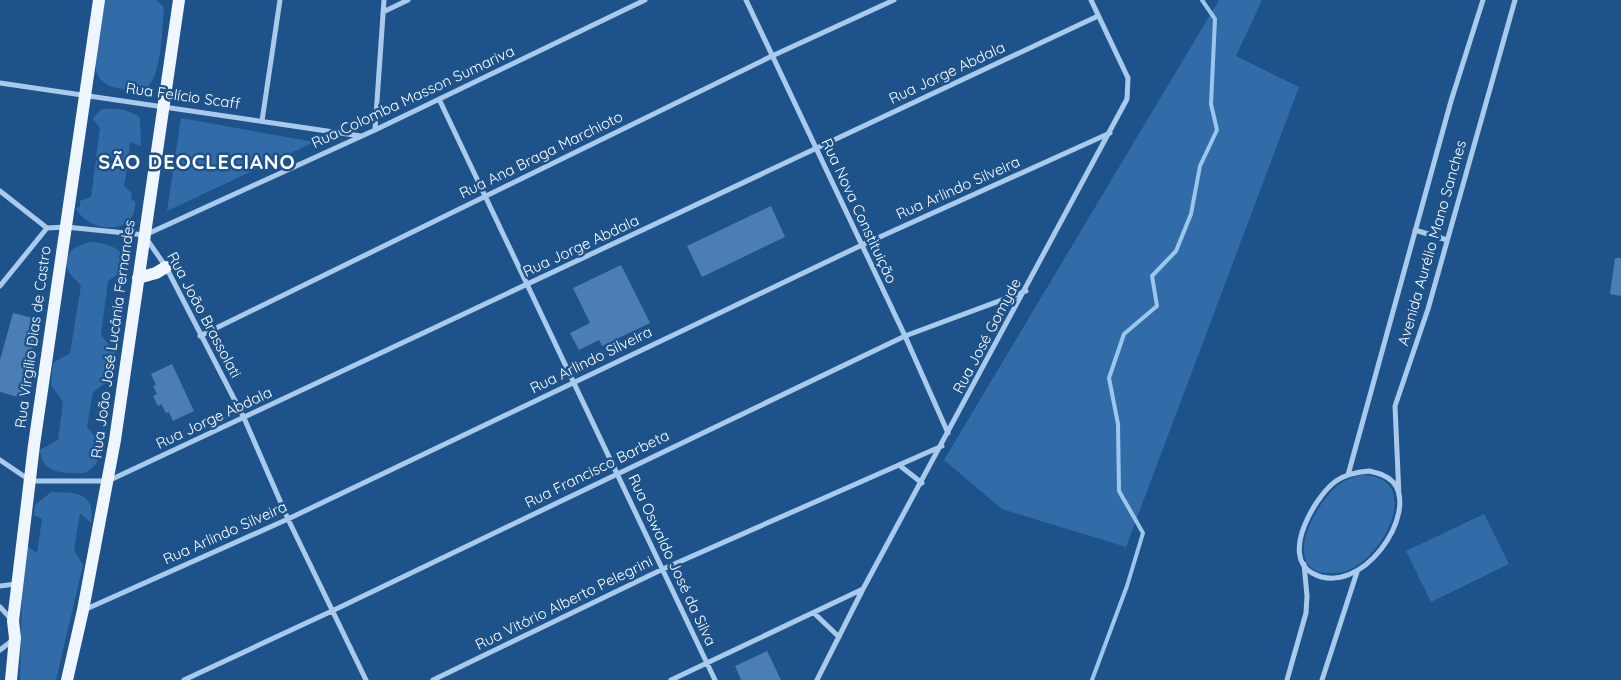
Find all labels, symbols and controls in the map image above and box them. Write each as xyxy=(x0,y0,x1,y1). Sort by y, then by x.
street label: Rua Jorge Abdala xyxy=(886,37,1008,108)
street label: Rua Colomba Masson Sumariva xyxy=(308,41,517,152)
street label: Rua Felício Scaff xyxy=(125,78,242,113)
street label: Rua Ana Braga Marchioto xyxy=(456,107,626,202)
street label: Rua Nova Constituição xyxy=(817,135,901,287)
street label: Avenida Aurélio Mano Sanches xyxy=(1393,138,1470,348)
district label: SÃO DEOCLECIANO xyxy=(98,149,296,174)
street label: Rua Arlindo Silveira xyxy=(893,152,1023,223)
street label: Rua Jorge Abdala xyxy=(520,210,642,281)
street label: Rua João José Lucânia Fernandes xyxy=(86,218,139,459)
street label: Rua Virgílio Dias de Castro xyxy=(10,244,55,429)
street label: Rua João Brassolati xyxy=(163,249,246,381)
street label: Rua José Gomyde xyxy=(948,275,1025,397)
street label: Rua Arlindo Silveira xyxy=(527,322,655,397)
street label: Rua Jorge Abdala xyxy=(153,382,275,453)
street label: Rua Francisco Barbeta xyxy=(521,425,672,512)
street label: Rua Oswaldo José da Silva xyxy=(624,471,721,649)
street label: Rua Arlindo Silveira xyxy=(160,497,290,568)
street label: Rua Vitório Alberto Pelegrini xyxy=(472,551,656,654)

